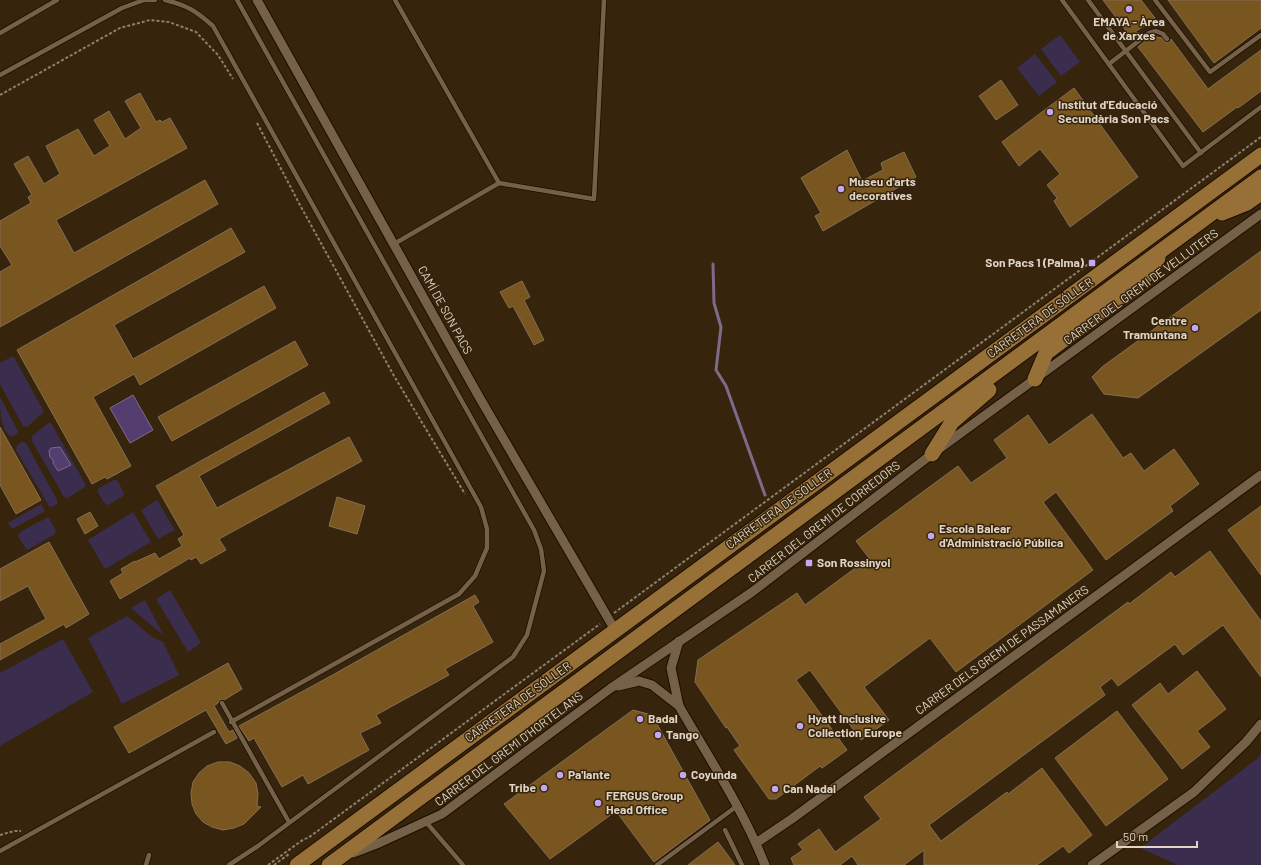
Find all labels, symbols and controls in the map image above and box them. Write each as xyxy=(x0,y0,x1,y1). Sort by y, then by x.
marker: EMAYA - Àrea de Xarxes xyxy=(1124,4,1134,14)
place label: EMAYA - Àrea de Xarxes xyxy=(1093,14,1165,42)
place label: Institut d'Educació Secundària Son Pacs xyxy=(1058,97,1169,125)
marker: Institut d'Educació Secundària Son Pacs xyxy=(1045,107,1055,117)
place label: Museu d'arts decoratives xyxy=(849,174,916,202)
marker: Museu d'arts decoratives xyxy=(836,184,846,194)
street label: CARRER DEL GREMI DE VELLUTERS xyxy=(1061,225,1220,347)
place label: Son Pacs 1 (Palma) xyxy=(985,255,1085,269)
marker: Son Pacs 1 (Palma) xyxy=(1087,258,1097,268)
street label: CAMÍ DE SON PACS xyxy=(416,263,476,356)
street label: CARRETERA DE SÓLLER xyxy=(984,274,1095,360)
place label: Centre Tramuntana xyxy=(1123,313,1187,341)
marker: Centre Tramuntana xyxy=(1190,323,1200,333)
street label: CARRER DEL GREMI DE CORREDORS xyxy=(745,457,902,585)
street label: CARRETERA DE SÓLLER xyxy=(723,465,834,551)
place label: Escola Balear d'Administració Pública xyxy=(939,521,1063,549)
marker: Escola Balear d'Administració Pública xyxy=(926,531,936,541)
place label: Son Rossinyol xyxy=(817,555,890,569)
marker: Son Rossinyol xyxy=(804,558,814,568)
street label: CARRER DELS GREMI DE PASSAMANERS xyxy=(912,582,1091,717)
street label: CARRETERA DE SÓLLER xyxy=(462,658,573,744)
street label: CARRER DEL GREMI D'HORTELANS xyxy=(432,688,585,808)
place label: Badal xyxy=(648,711,678,725)
place label: Hyatt Inclusive Collection Europe xyxy=(808,711,903,739)
marker: Badal xyxy=(635,714,645,724)
marker: Hyatt Inclusive Collection Europe xyxy=(795,721,805,731)
place label: Tango xyxy=(666,727,699,741)
marker: Tango xyxy=(653,730,663,740)
place label: Pa'lante xyxy=(568,767,610,781)
place label: Coyunda xyxy=(691,767,737,781)
marker: Pa'lante xyxy=(555,770,565,780)
marker: Coyunda xyxy=(678,770,688,780)
place label: Tribe xyxy=(509,780,536,794)
place label: Can Nadal xyxy=(783,781,836,795)
marker: Tribe xyxy=(539,783,549,793)
marker: Can Nadal xyxy=(770,784,780,794)
place label: FERGUS Group Head Office xyxy=(606,788,684,816)
marker: FERGUS Group Head Office xyxy=(593,798,603,808)
scale bar xyxy=(1117,823,1197,849)
text: 50 m xyxy=(1123,829,1148,843)

